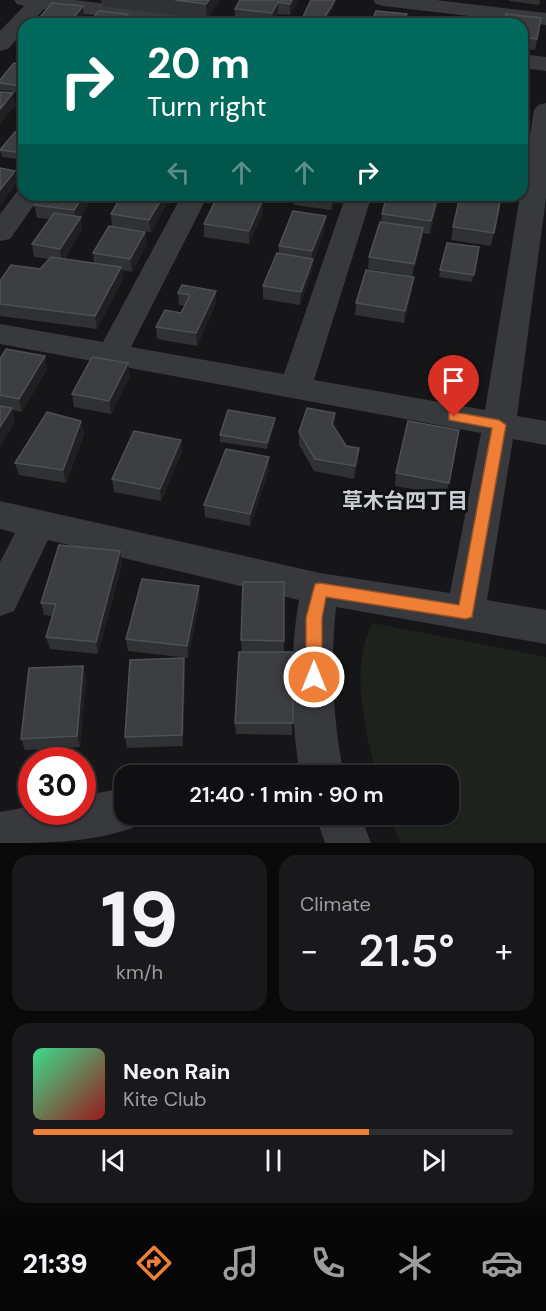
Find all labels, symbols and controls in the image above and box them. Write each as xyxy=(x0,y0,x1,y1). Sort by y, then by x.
text: 20 m xyxy=(147,36,250,91)
icon: right xyxy=(48,42,126,120)
text: Turn right xyxy=(147,89,267,124)
icon: left xyxy=(162,156,195,189)
icon: ahead xyxy=(225,156,258,189)
icon: ahead xyxy=(288,156,321,189)
icon: right xyxy=(351,156,384,189)
pin xyxy=(428,355,479,417)
icon: arrive xyxy=(437,364,470,397)
district label: 草木台四丁目 xyxy=(342,487,468,515)
position arrow xyxy=(282,645,346,709)
speed limit sign: 30 xyxy=(18,747,96,825)
text: 21:40 · 1 min · 90 m xyxy=(189,780,384,809)
text: 19 xyxy=(101,869,178,970)
text: Climate xyxy=(300,891,371,917)
text: 21.5° xyxy=(358,921,455,980)
text: − xyxy=(300,929,318,972)
text: + xyxy=(495,929,513,972)
text: km/h xyxy=(116,959,163,985)
text: Neon Rain xyxy=(123,1057,230,1086)
text: Kite Club xyxy=(123,1086,207,1112)
icon: previous xyxy=(97,1144,130,1177)
icon: pause xyxy=(257,1144,290,1177)
icon: next xyxy=(417,1144,450,1177)
icon: directions xyxy=(133,1242,175,1284)
icon: music xyxy=(220,1242,262,1284)
icon: phone xyxy=(307,1242,349,1284)
icon: climate xyxy=(394,1242,436,1284)
icon: car xyxy=(481,1242,523,1284)
text: 21:39 xyxy=(23,1246,88,1281)

